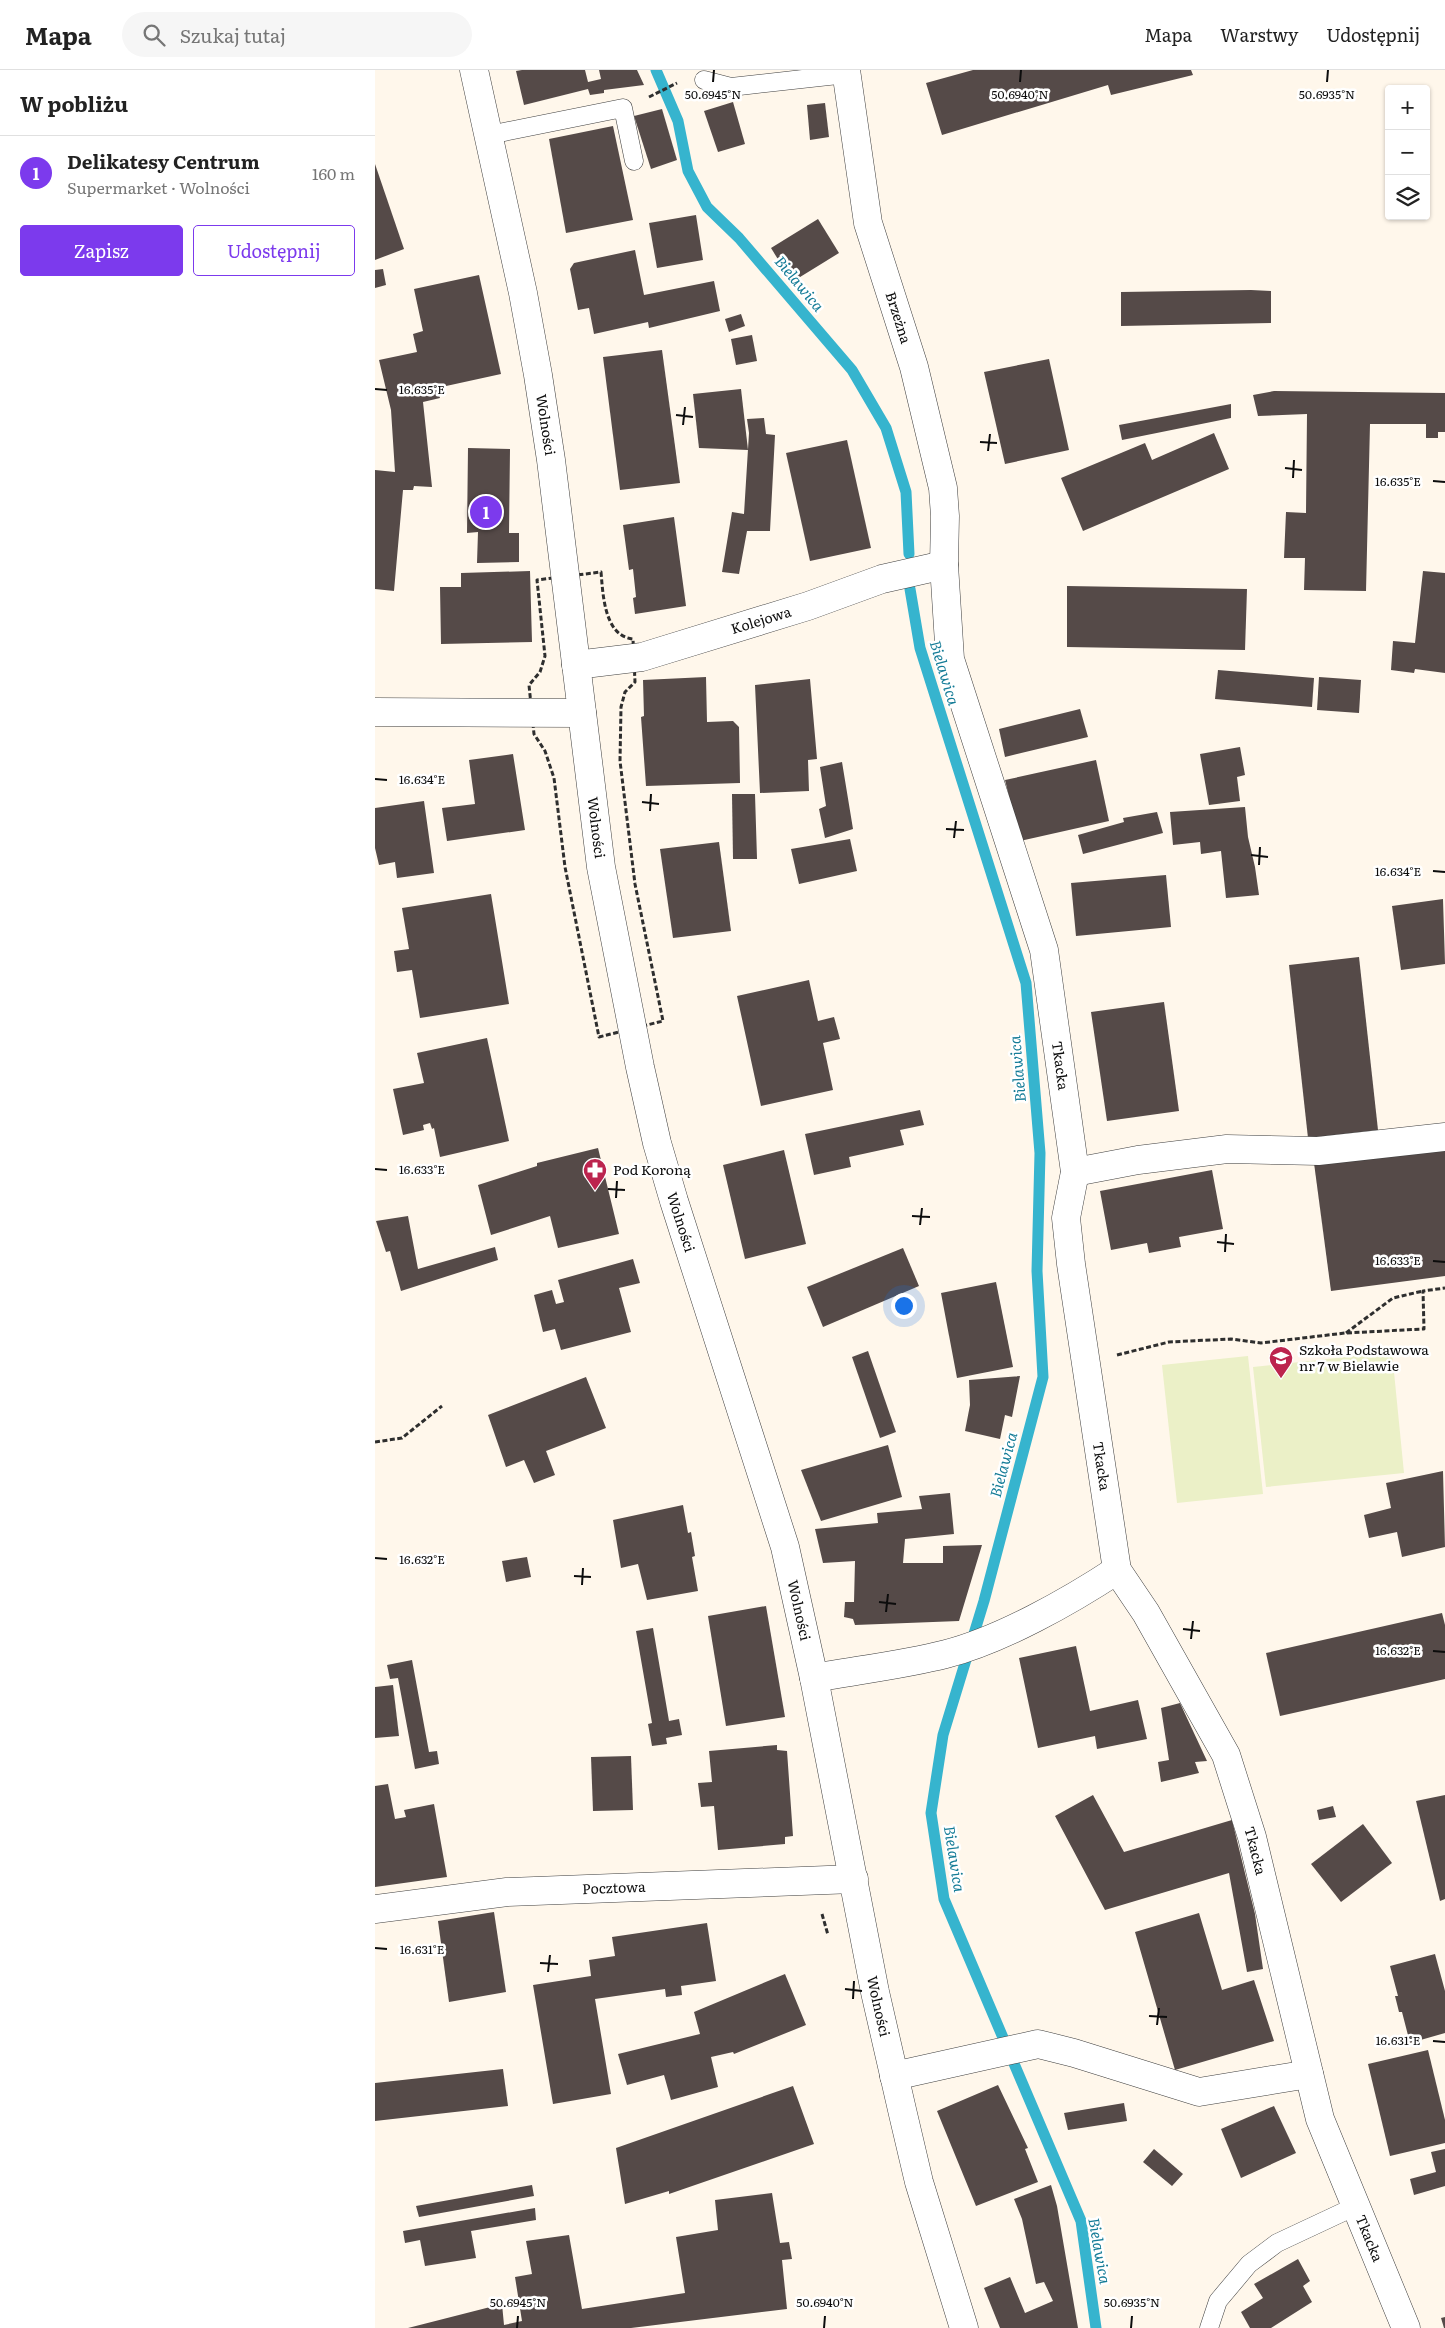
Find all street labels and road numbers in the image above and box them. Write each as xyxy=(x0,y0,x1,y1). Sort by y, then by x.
street label: Brzeżna xyxy=(882,289,917,346)
street label: Wolności xyxy=(532,393,561,457)
street label: Kolejowa xyxy=(728,601,794,638)
street label: Wolności xyxy=(583,796,611,860)
street label: Tkacka xyxy=(1048,1040,1075,1092)
street label: Wolności xyxy=(663,1190,701,1255)
street label: Tkacka xyxy=(1089,1440,1116,1492)
street label: Wolności xyxy=(784,1578,817,1643)
street label: Tkacka xyxy=(1240,1824,1272,1877)
street label: Pocztowa xyxy=(582,1876,646,1898)
street label: Wolności xyxy=(863,1974,896,2039)
street label: Tkacka xyxy=(1351,2211,1389,2265)

